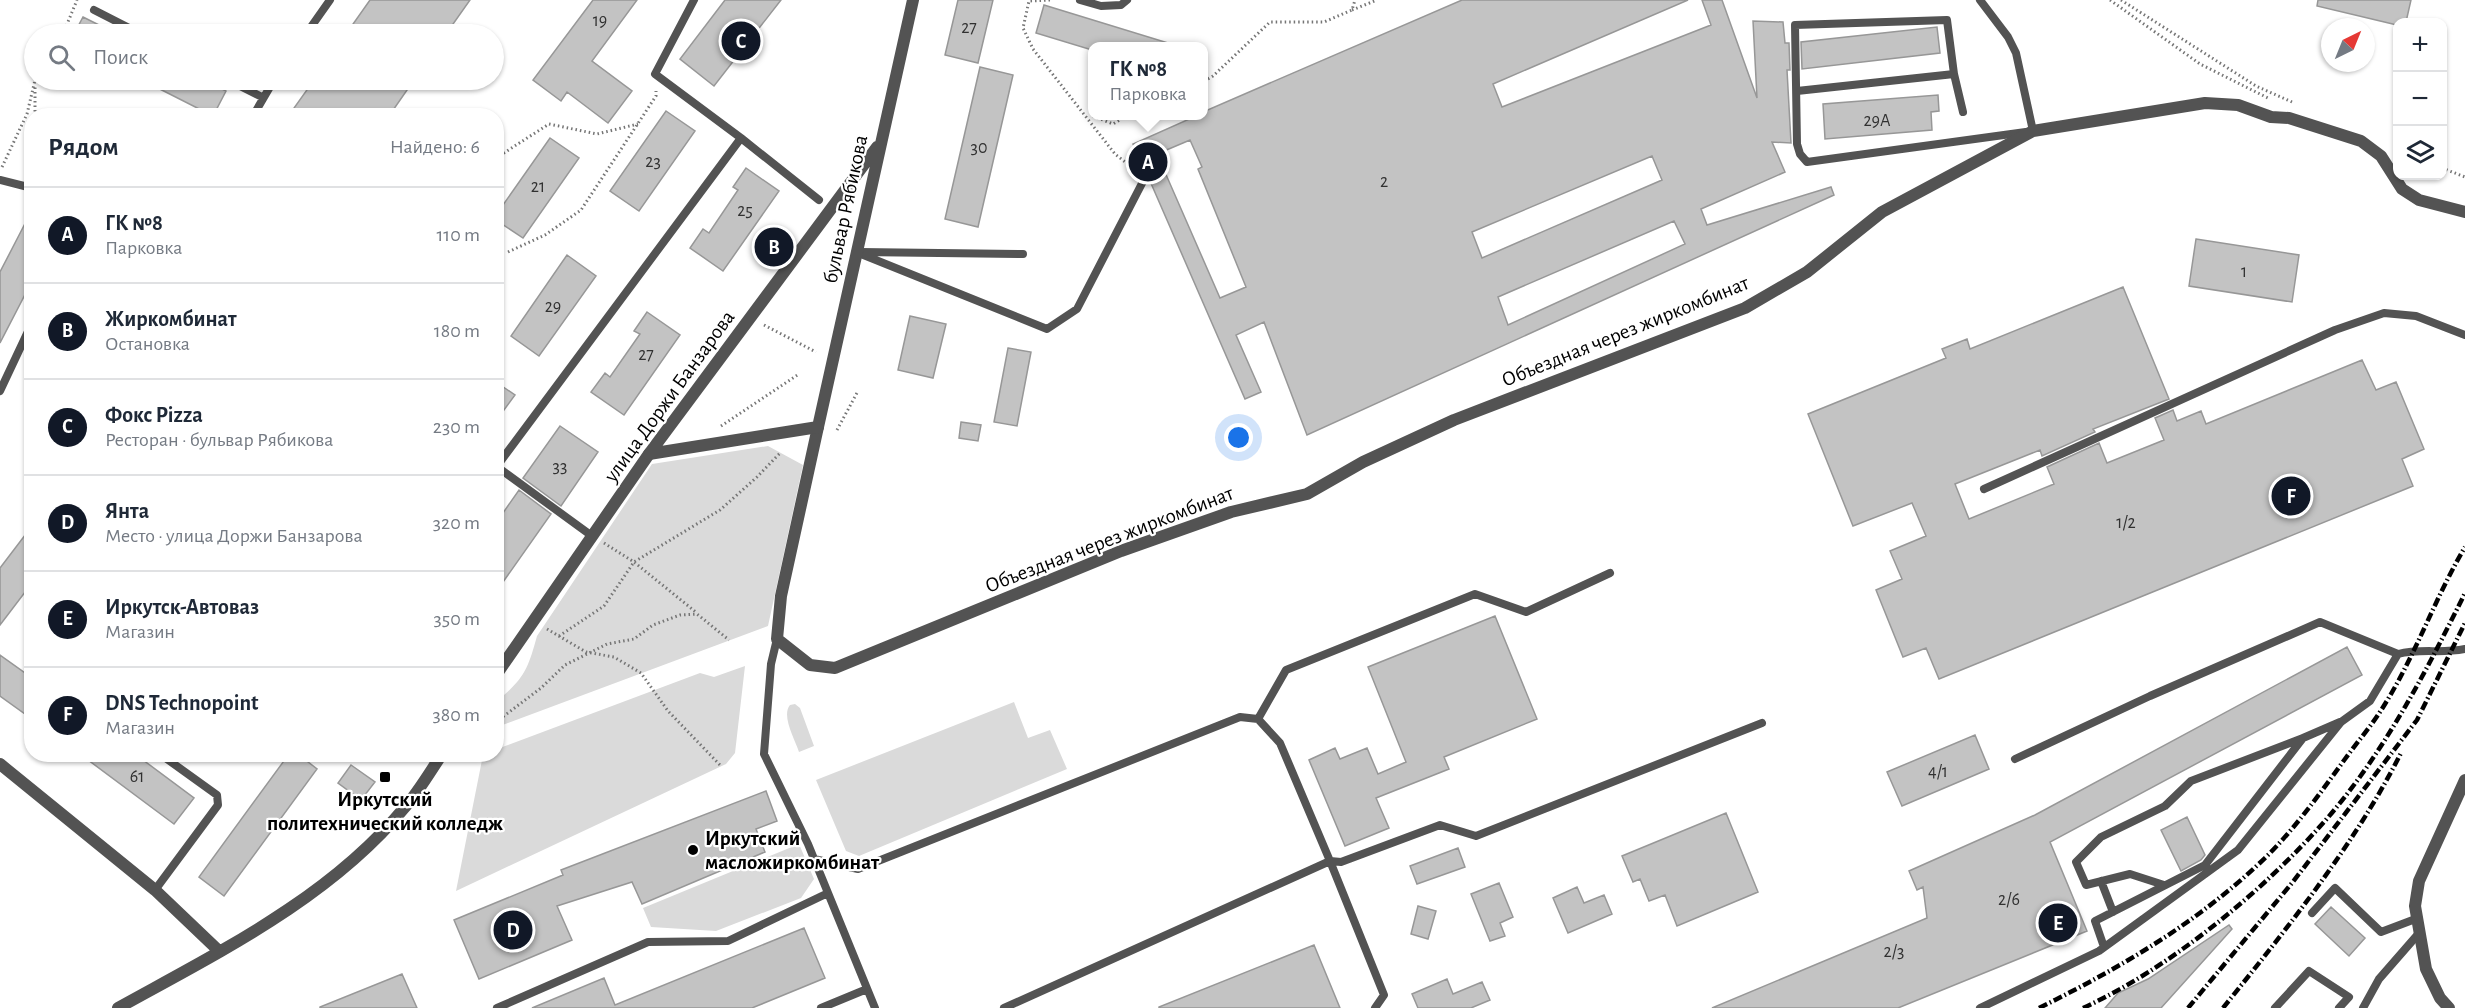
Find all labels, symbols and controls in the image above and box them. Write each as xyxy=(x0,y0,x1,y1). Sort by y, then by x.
house number: 19 xyxy=(593,12,607,30)
pin: C xyxy=(722,18,760,63)
north arrow xyxy=(2321,18,2375,72)
map controls xyxy=(2393,18,2447,180)
button: + xyxy=(2393,18,2447,72)
house number: 27 xyxy=(961,19,977,37)
search box xyxy=(24,24,504,90)
icon: search xyxy=(45,41,78,74)
popup xyxy=(1088,42,1208,120)
text: Поиск xyxy=(93,46,148,68)
text: ГК №8 xyxy=(1109,58,1167,80)
button: − xyxy=(2393,72,2447,126)
text: Парковка xyxy=(1109,84,1187,104)
house number: 29А xyxy=(1863,112,1891,130)
button: layers xyxy=(2393,126,2447,180)
street label: бульвар Рябикова xyxy=(820,133,872,285)
text: Рядом xyxy=(48,134,119,160)
text: Найдено: 6 xyxy=(390,137,480,157)
house number: 30 xyxy=(971,139,987,157)
pin: A xyxy=(1128,140,1168,184)
house number: 23 xyxy=(645,153,661,171)
house number: 2 xyxy=(1380,173,1388,191)
house number: 21 xyxy=(531,178,545,196)
house number: 25 xyxy=(737,202,753,220)
text: ГК №8 xyxy=(105,212,163,234)
pin: B xyxy=(754,224,794,270)
text: A xyxy=(62,225,74,245)
text: 110 m xyxy=(436,225,480,245)
text: Парковка xyxy=(105,238,182,258)
house number: 1 xyxy=(2241,263,2247,281)
street label: Объездная через жиркомбинат xyxy=(1499,272,1752,391)
house number: 29 xyxy=(545,298,561,316)
street label: улица Доржи Банзарова xyxy=(600,306,739,487)
text: Жиркомбинат xyxy=(105,308,237,330)
text: B xyxy=(62,321,73,341)
text: 180 m xyxy=(434,321,480,341)
text: Остановка xyxy=(105,334,190,354)
house number: 27 xyxy=(638,346,654,364)
text: Фокс Pizza xyxy=(105,404,203,426)
text: C xyxy=(62,417,73,437)
text: 230 m xyxy=(433,417,480,437)
your location xyxy=(1224,423,1253,452)
text: Ресторан · бульвар Рябикова xyxy=(105,430,333,450)
house number: 33 xyxy=(553,458,567,476)
pin: F xyxy=(2272,474,2310,518)
street label: Объездная через жиркомбинат xyxy=(982,482,1237,597)
text: Янта xyxy=(105,500,149,522)
text: D xyxy=(61,513,74,533)
text: 320 m xyxy=(433,513,480,533)
house number: 1/2 xyxy=(2116,514,2136,532)
text: Место · улица Доржи Банзарова xyxy=(105,526,363,546)
text: Иркутск-Автоваз xyxy=(105,596,259,618)
text: E xyxy=(62,609,73,629)
text: 350 m xyxy=(434,609,480,629)
text: Магазин xyxy=(105,622,175,642)
text: DNS Technopoint xyxy=(105,692,259,714)
text: F xyxy=(63,705,72,725)
text: 380 m xyxy=(432,705,480,725)
text: Магазин xyxy=(105,718,175,738)
house number: 4/1 xyxy=(1928,763,1948,781)
house number: 61 xyxy=(130,768,144,786)
marker: Иркутский политехнический колледж xyxy=(378,770,392,784)
place label: Иркутский политехнический колледж xyxy=(267,789,503,834)
place label: Иркутский масложиркомбинат xyxy=(705,828,880,873)
marker: Иркутский масложиркомбинат xyxy=(686,843,700,857)
house number: 2/6 xyxy=(1998,891,2020,909)
pin: E xyxy=(2038,900,2078,946)
pin: D xyxy=(494,908,532,952)
house number: 2/3 xyxy=(1884,943,1904,961)

